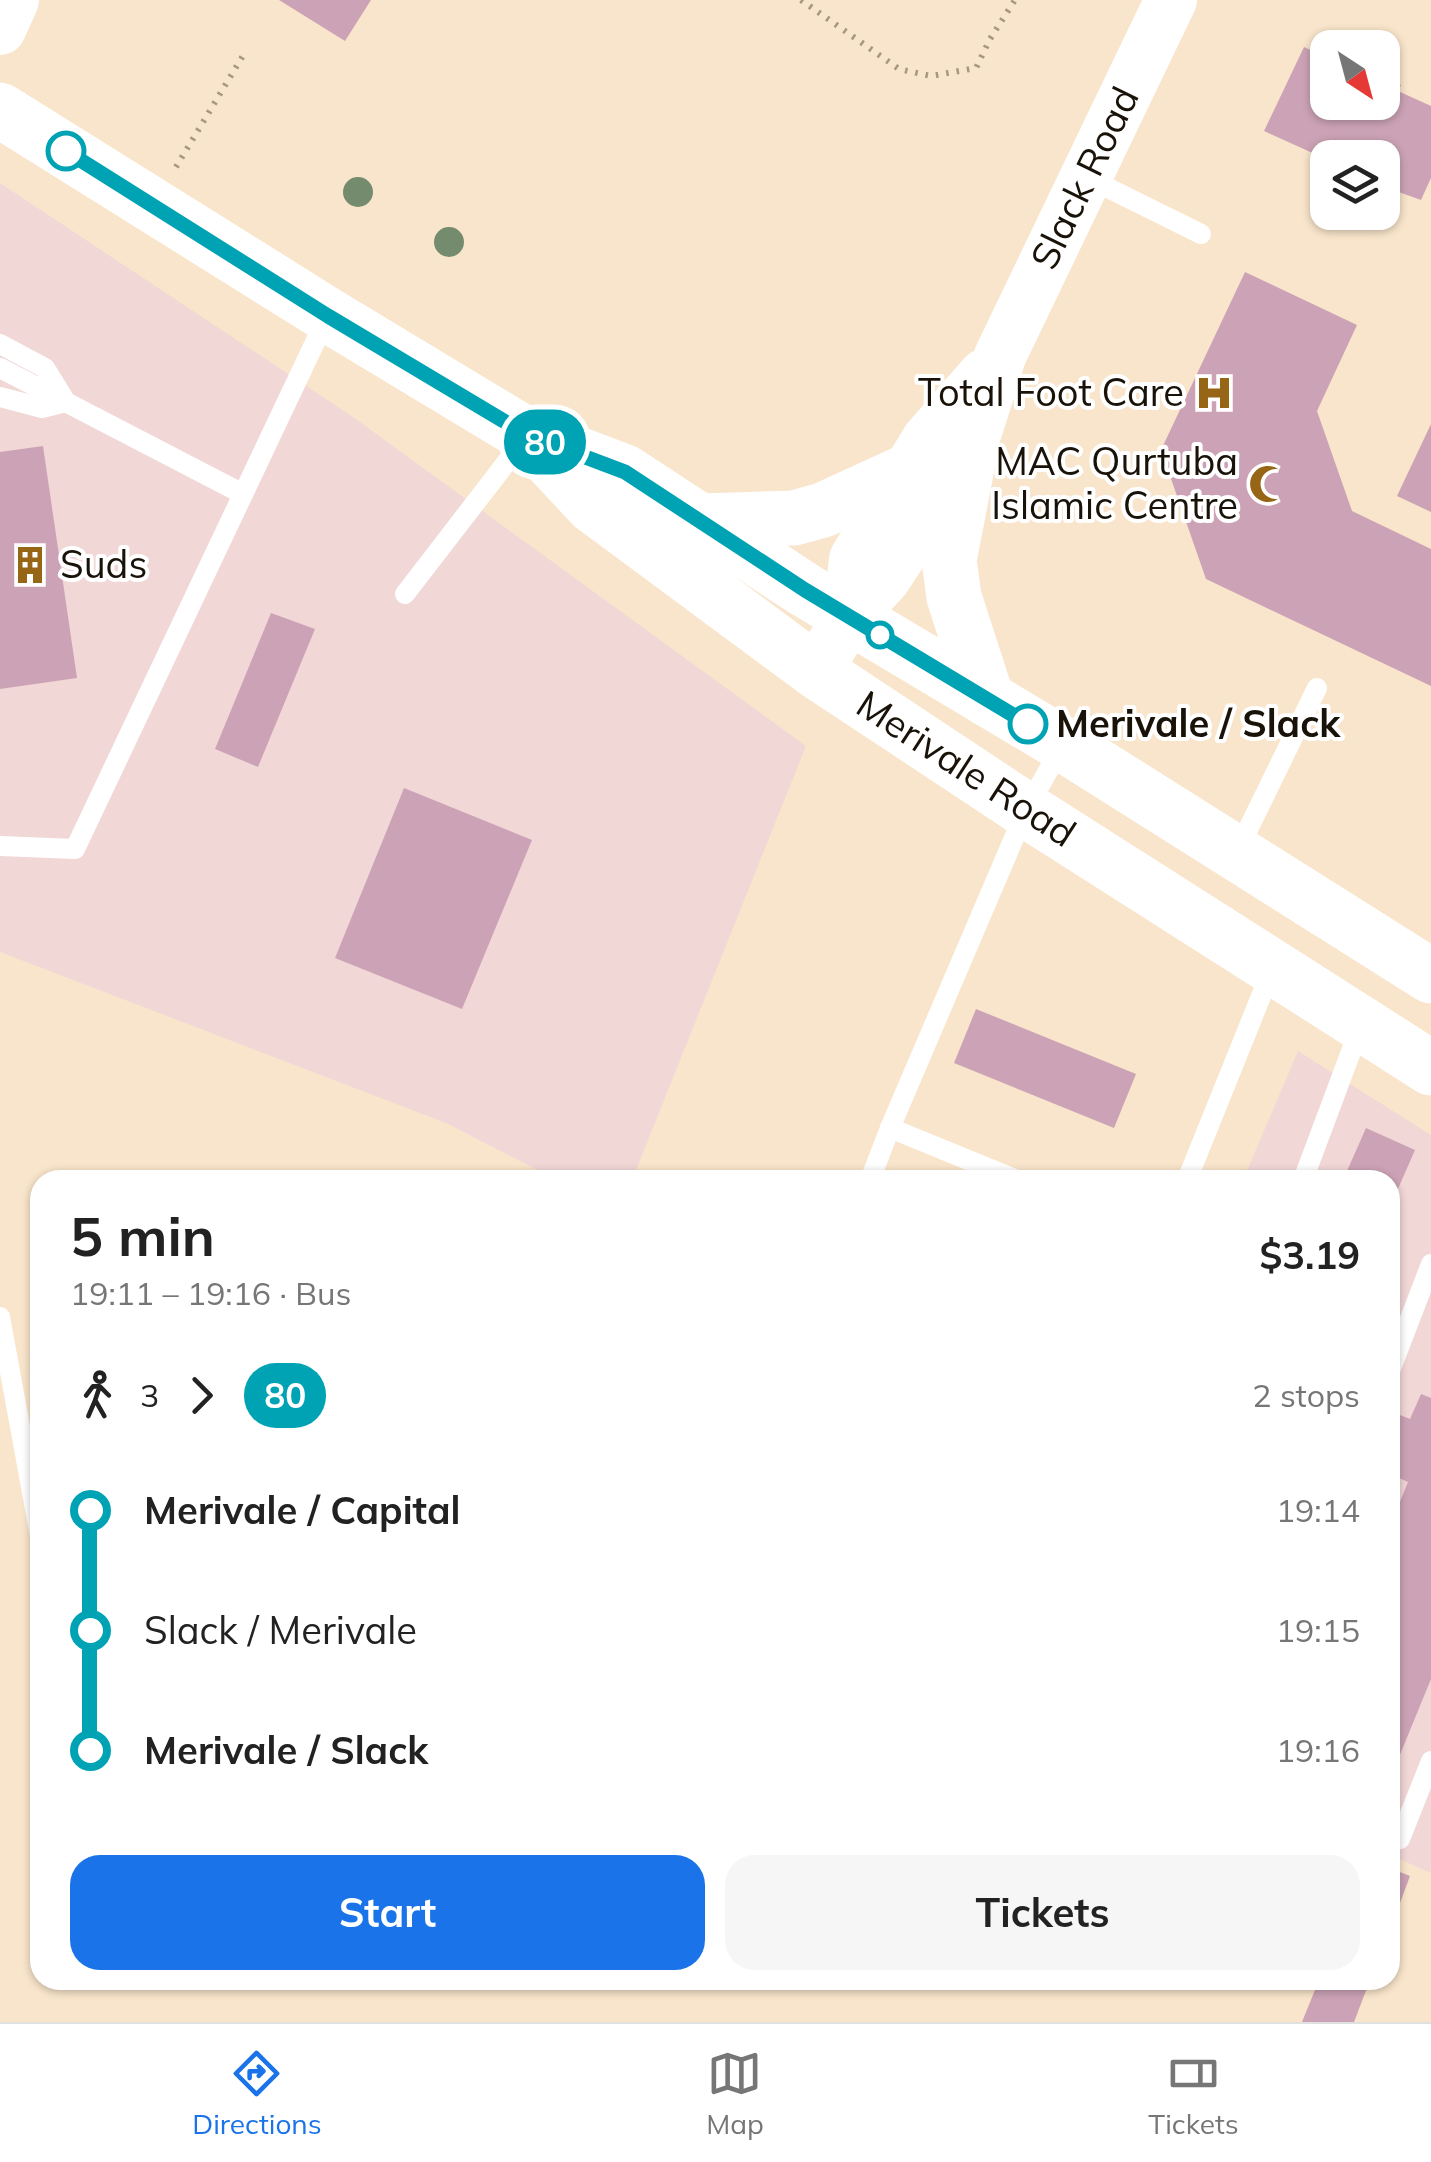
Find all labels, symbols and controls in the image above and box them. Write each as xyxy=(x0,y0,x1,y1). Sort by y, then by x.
north arrow xyxy=(1310,30,1400,120)
map controls xyxy=(1310,30,1400,230)
street label: Slack Road xyxy=(1019,79,1149,277)
unlabelled marker xyxy=(47,132,85,170)
button: layers xyxy=(1310,140,1400,230)
place label: Total Foot Care xyxy=(918,368,1184,416)
hospital icon: Total Foot Care xyxy=(1193,372,1235,414)
line badge: 80 xyxy=(500,410,590,474)
text: 80 xyxy=(524,420,566,464)
place label: MAC Qurtuba Islamic Centre xyxy=(991,437,1238,529)
mosque icon: MAC Qurtuba Islamic Centre xyxy=(1247,463,1289,505)
place label: Suds xyxy=(60,540,147,588)
building icon: Suds xyxy=(9,544,51,586)
unlabelled marker xyxy=(867,622,893,648)
street label: Merivale Road xyxy=(848,680,1085,857)
place label: Merivale / Slack xyxy=(1056,699,1341,747)
marker: Merivale / Slack xyxy=(1009,705,1047,743)
text: 5 min xyxy=(70,1201,215,1270)
text: $3.19 xyxy=(1259,1231,1360,1279)
text: 19:11 – 19:16 · Bus xyxy=(70,1273,351,1313)
icon: walk xyxy=(70,1368,125,1423)
icon: forward xyxy=(174,1368,229,1423)
text: 80 xyxy=(264,1373,306,1417)
text: 3 xyxy=(140,1375,159,1415)
text: 2 stops xyxy=(1252,1375,1360,1415)
text: Merivale / Capital xyxy=(144,1486,460,1534)
text: 19:14 xyxy=(1276,1490,1360,1530)
text: Slack / Merivale xyxy=(144,1606,417,1654)
text: 19:15 xyxy=(1276,1610,1360,1650)
text: Merivale / Slack xyxy=(144,1726,428,1774)
text: 19:16 xyxy=(1276,1730,1360,1770)
button: Start xyxy=(70,1855,705,1970)
button: Tickets xyxy=(725,1855,1360,1970)
tab: Directions xyxy=(192,2046,322,2141)
tab: Map xyxy=(706,2046,764,2141)
tab: Tickets xyxy=(1148,2046,1239,2141)

